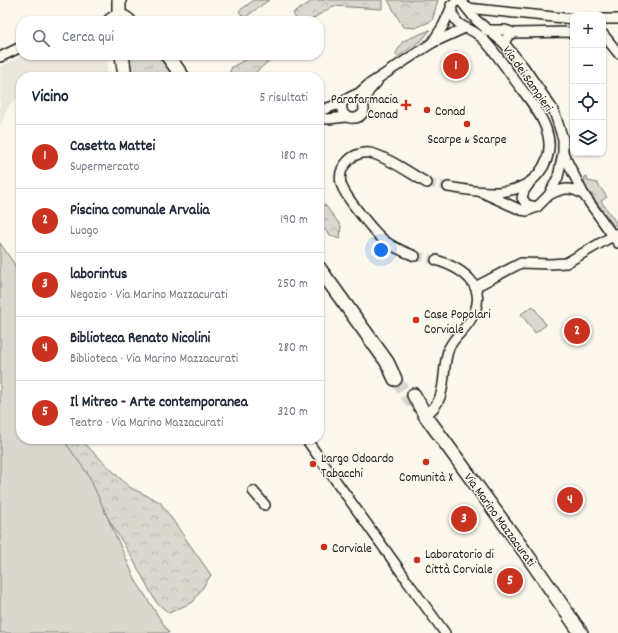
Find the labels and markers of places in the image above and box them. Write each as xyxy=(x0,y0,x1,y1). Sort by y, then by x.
pin: 1 xyxy=(443,51,469,81)
place label: Parafarmacia Conad xyxy=(331,91,399,125)
marker: Parafarmacia Conad xyxy=(401,100,411,110)
place label: Conad xyxy=(435,103,465,122)
marker: Conad xyxy=(422,105,432,115)
marker: Scarpe & Scarpe xyxy=(462,119,472,129)
place label: Scarpe & Scarpe xyxy=(428,131,507,150)
place label: Case Popolari Corviale xyxy=(424,306,491,340)
marker: Case Popolari Corviale xyxy=(411,315,421,325)
pin: 2 xyxy=(564,316,590,346)
place label: Largo Odoardo Tabacchi xyxy=(321,450,394,484)
marker: Comunità X xyxy=(421,457,431,467)
marker: Largo Odoardo Tabacchi xyxy=(308,459,318,469)
place label: Comunità X xyxy=(399,469,453,488)
pin: 4 xyxy=(557,485,583,515)
pin: 3 xyxy=(451,504,477,534)
place label: Corviale xyxy=(332,540,372,559)
marker: Corviale xyxy=(319,542,329,552)
place label: Laboratorio di Città Corviale xyxy=(425,546,494,580)
marker: Laboratorio di Città Corviale xyxy=(412,555,422,565)
pin: 5 xyxy=(497,566,523,596)

